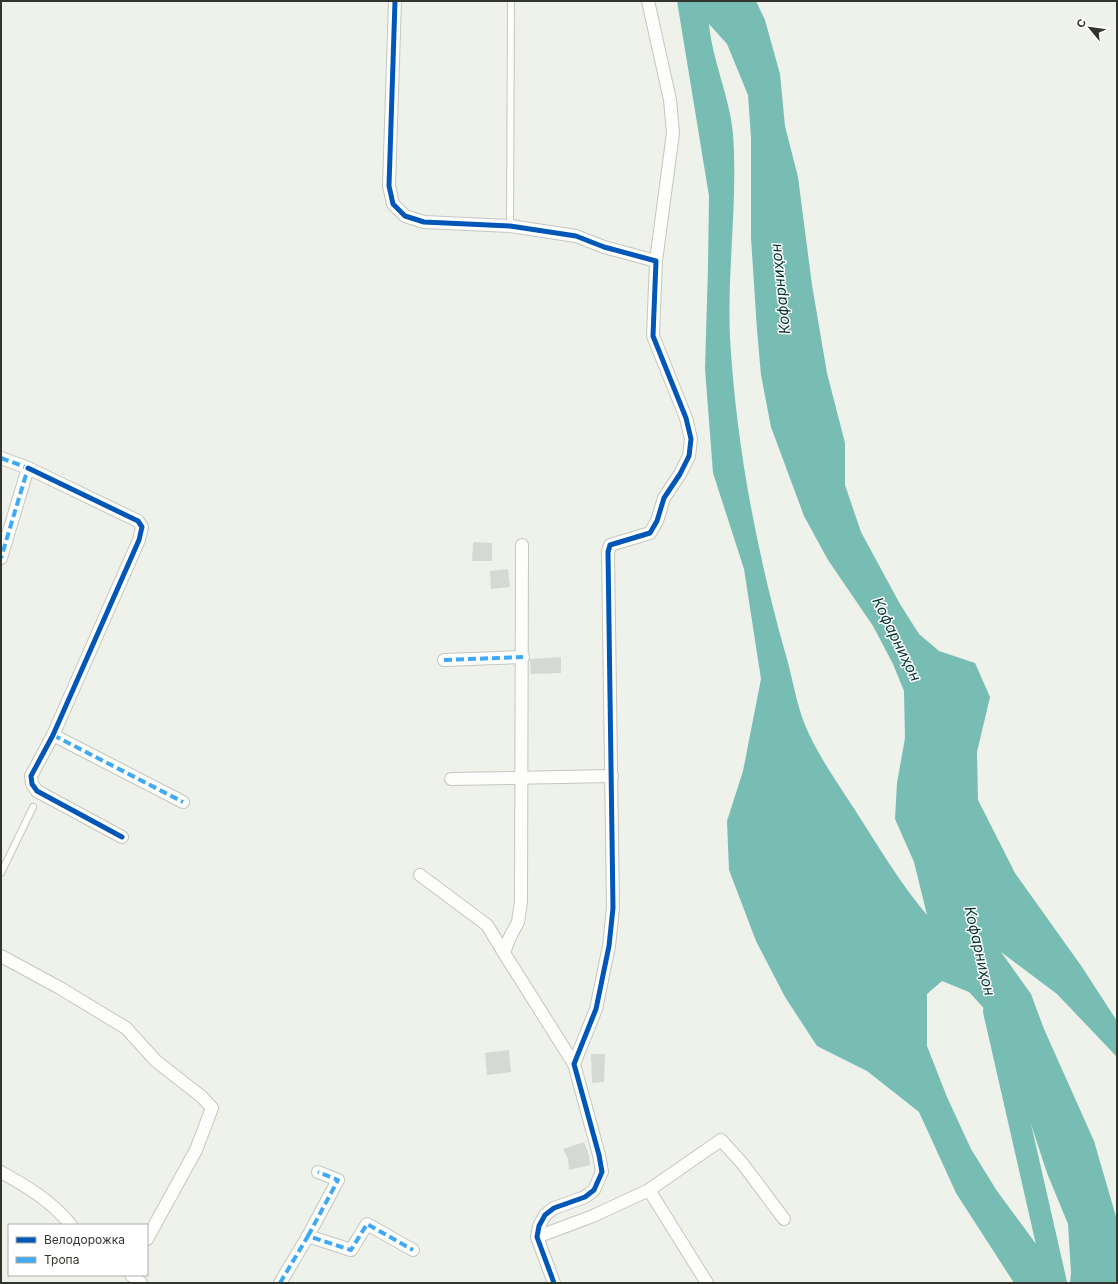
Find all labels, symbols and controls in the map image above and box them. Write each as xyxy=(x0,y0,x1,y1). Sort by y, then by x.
north arrow xyxy=(1070,8,1110,48)
text: С xyxy=(1073,16,1089,30)
water label: Кофарниҳон xyxy=(766,243,794,335)
water label: Кофарниҳон xyxy=(868,594,926,684)
water label: Кофарниҳон xyxy=(960,904,1000,998)
legend xyxy=(8,1224,148,1276)
text: Велодорожка xyxy=(44,1232,125,1247)
text: Тропа xyxy=(44,1252,79,1267)

